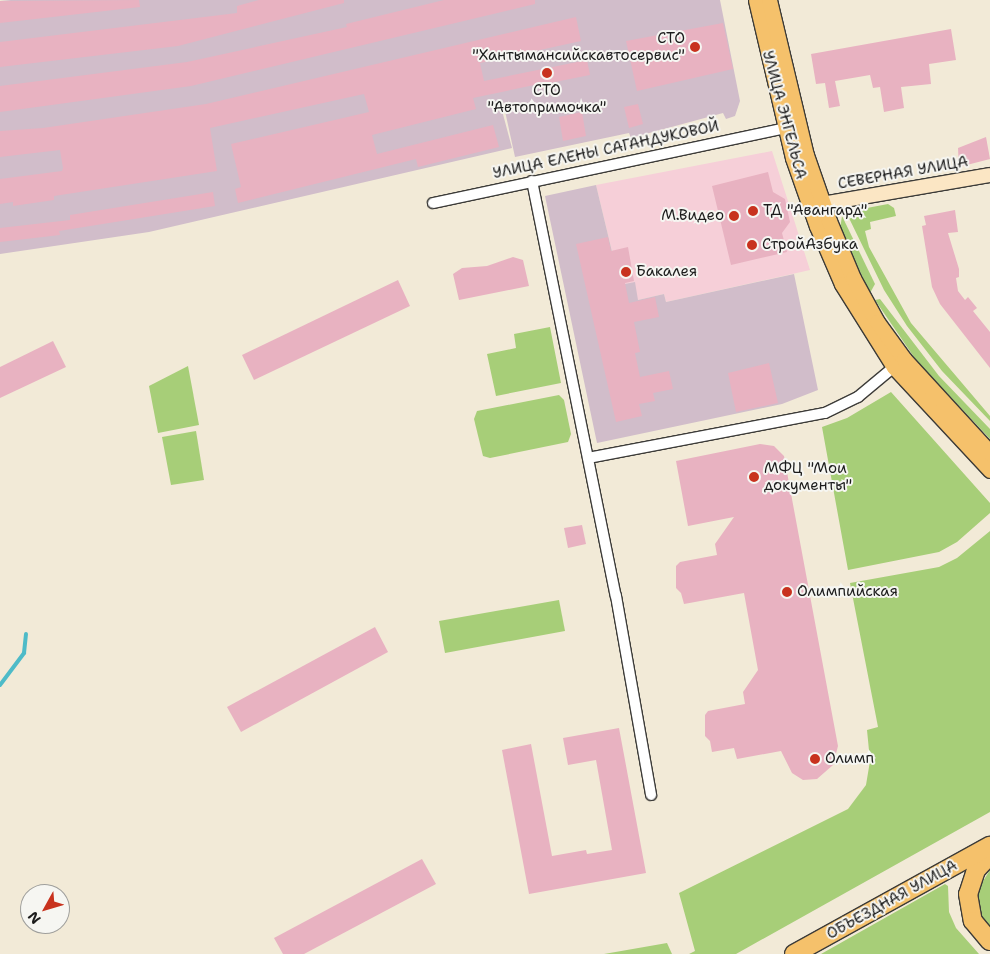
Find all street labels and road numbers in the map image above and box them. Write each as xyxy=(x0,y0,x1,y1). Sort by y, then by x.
street label: УЛИЦА ЭНГЕЛЬСА xyxy=(758,49,810,181)
street label: УЛИЦА ЕЛЕНЫ САГАНДУКОВОЙ xyxy=(491,117,721,183)
street label: СЕВЕРНАЯ УЛИЦА xyxy=(837,153,969,193)
street label: ОБЪЕЗДНАЯ УЛИЦА xyxy=(824,857,960,943)

